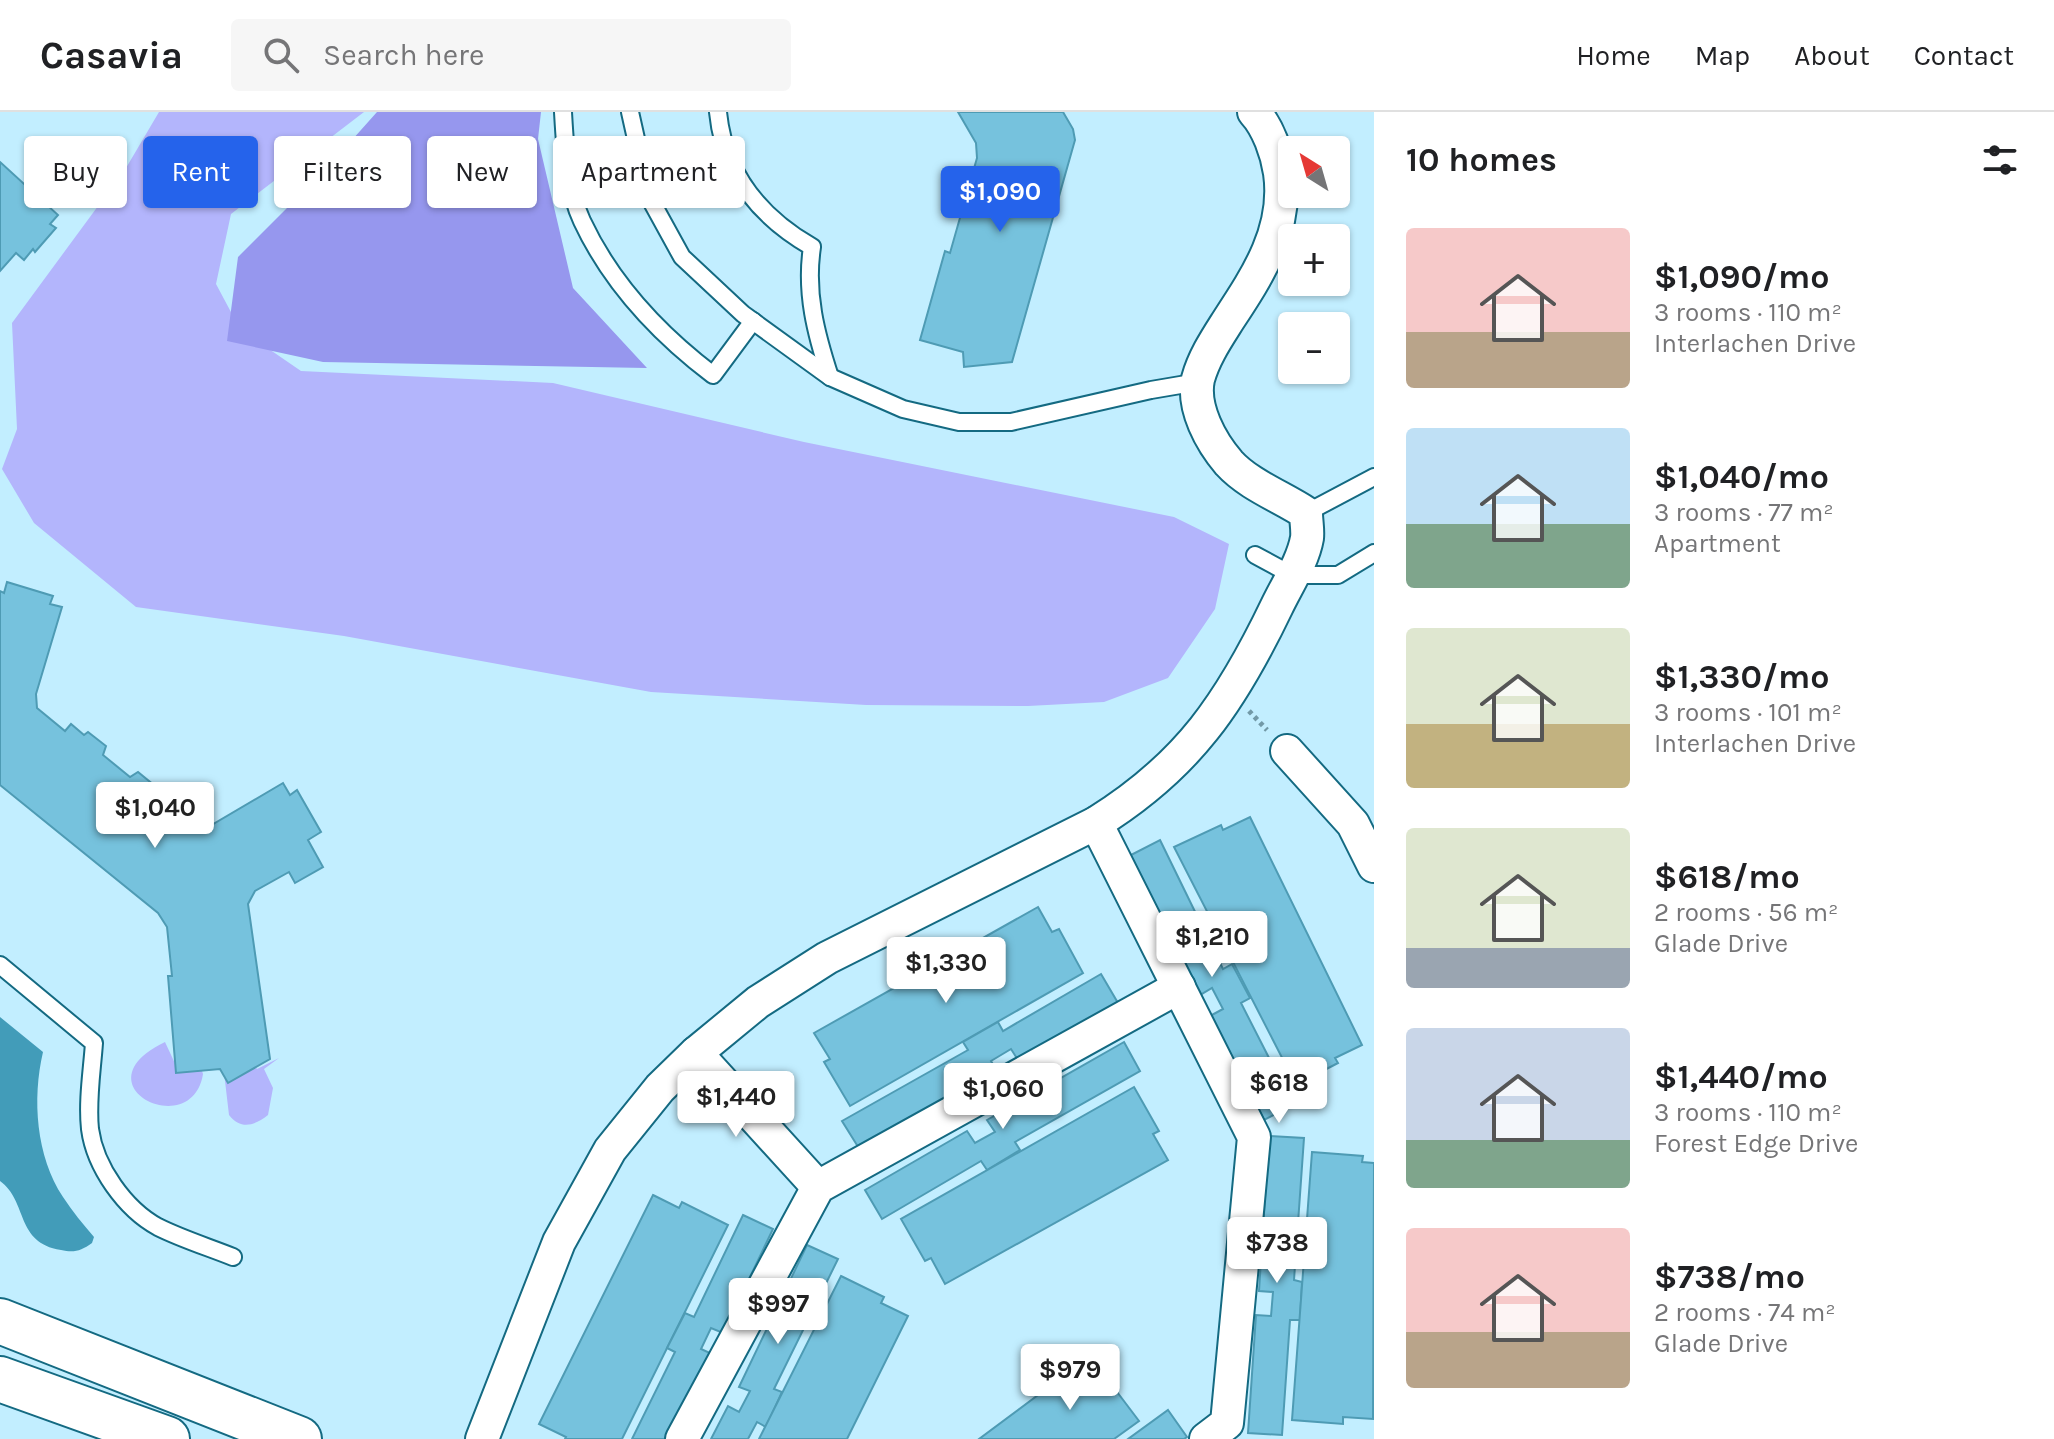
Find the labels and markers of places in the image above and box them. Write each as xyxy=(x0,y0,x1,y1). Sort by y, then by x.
pin: $1,090 xyxy=(935,166,1065,234)
pin: $1,040 xyxy=(90,782,220,850)
pin: $1,210 xyxy=(1147,911,1277,979)
pin: $1,330 xyxy=(881,937,1011,1005)
pin: $618 xyxy=(1232,1057,1326,1125)
pin: $1,060 xyxy=(938,1063,1068,1131)
pin: $1,440 xyxy=(671,1071,801,1139)
pin: $738 xyxy=(1230,1217,1324,1285)
pin: $997 xyxy=(731,1278,825,1346)
pin: $979 xyxy=(1023,1344,1117,1412)

